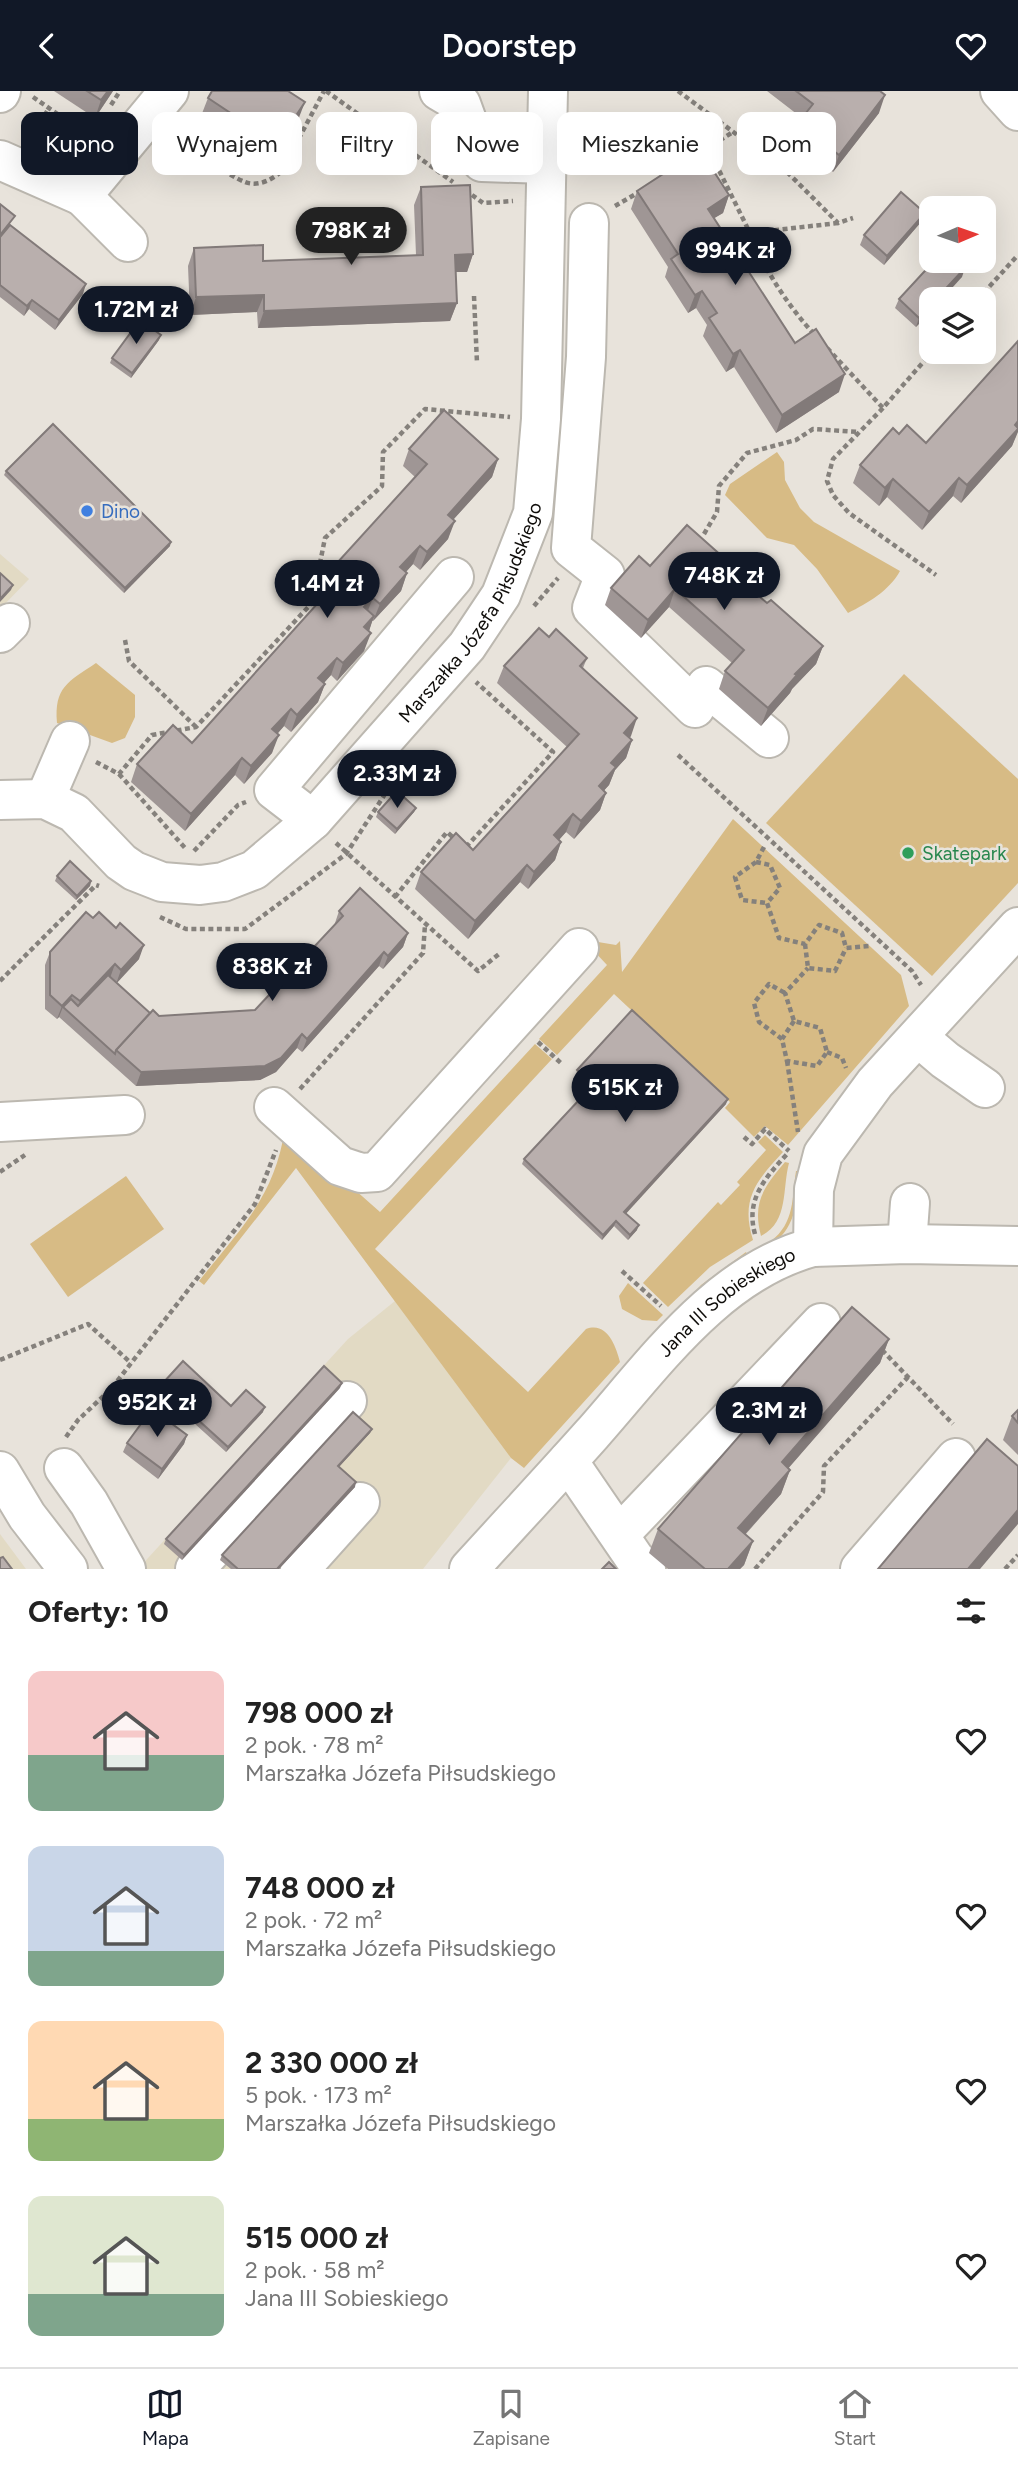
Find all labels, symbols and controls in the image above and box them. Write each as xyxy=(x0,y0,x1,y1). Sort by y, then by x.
icon: back xyxy=(28,27,66,65)
text: Doorstep xyxy=(441,27,577,65)
icon: heart xyxy=(952,27,990,65)
chip: Kupno xyxy=(21,112,138,175)
chip: Wynajem xyxy=(152,112,302,175)
chip: Filtry xyxy=(316,112,417,175)
chip: Nowe xyxy=(431,112,543,175)
chip: Mieszkanie xyxy=(557,112,723,175)
chip: Dom xyxy=(737,112,836,175)
north arrow xyxy=(919,196,996,273)
map controls xyxy=(919,196,996,364)
pin: 798K zł xyxy=(286,207,416,267)
text: 798K zł xyxy=(312,216,390,244)
pin: 994K zł xyxy=(670,227,800,287)
text: 994K zł xyxy=(695,236,775,264)
pin: 1.72M zł xyxy=(64,287,208,346)
button: layers xyxy=(919,287,996,364)
text: 1.72M zł xyxy=(94,295,178,323)
place label: Dino xyxy=(101,500,140,523)
street label: Marszałka Józefa Piłsudskiego xyxy=(394,502,546,727)
marker: Dino xyxy=(79,503,95,519)
pin: 748K zł xyxy=(659,553,789,612)
pin: 1.4M zł xyxy=(262,561,392,620)
text: 748K zł xyxy=(684,561,764,589)
text: 1.4M zł xyxy=(291,569,363,597)
pin: 2.33M zł xyxy=(325,751,469,810)
text: 2.33M zł xyxy=(353,759,441,787)
place label: Skatepark xyxy=(922,842,1007,865)
marker: Skatepark xyxy=(900,845,916,861)
pin: 838K zł xyxy=(207,943,337,1003)
text: 838K zł xyxy=(232,952,312,980)
pin: 515K zł xyxy=(560,1065,690,1124)
text: 515K zł xyxy=(588,1073,662,1101)
street label: Jana III Sobieskiego xyxy=(653,1243,799,1362)
pin: 952K zł xyxy=(92,1379,222,1439)
pin: 2.3M zł xyxy=(704,1387,834,1447)
text: 952K zł xyxy=(118,1388,196,1416)
text: 2.3M zł xyxy=(732,1396,806,1424)
icon: filters xyxy=(952,1592,990,1630)
text: Oferty: 10 xyxy=(28,1593,169,1630)
text: 798 000 zł xyxy=(245,1694,393,1731)
icon: home xyxy=(84,1699,168,1783)
icon: heart xyxy=(952,1722,990,1760)
text: 2 pok. · 78 m² xyxy=(245,1731,384,1759)
text: Marszałka Józefa Piłsudskiego xyxy=(245,1759,556,1787)
text: 748 000 zł xyxy=(245,1869,395,1906)
icon: home xyxy=(84,1874,168,1958)
icon: heart xyxy=(952,1897,990,1935)
text: 2 pok. · 72 m² xyxy=(245,1906,382,1934)
text: Marszałka Józefa Piłsudskiego xyxy=(245,1934,556,1962)
text: 2 330 000 zł xyxy=(245,2044,418,2081)
icon: home xyxy=(84,2049,168,2133)
icon: heart xyxy=(952,2072,990,2110)
text: 5 pok. · 173 m² xyxy=(245,2081,392,2109)
text: Marszałka Józefa Piłsudskiego xyxy=(245,2109,556,2137)
text: 515 000 zł xyxy=(245,2219,388,2256)
icon: home xyxy=(84,2224,168,2308)
icon: heart xyxy=(952,2247,990,2285)
text: 2 pok. · 58 m² xyxy=(245,2256,385,2284)
text: Jana III Sobieskiego xyxy=(245,2284,449,2312)
tab: Mapa xyxy=(142,2385,189,2450)
tab: Zapisane xyxy=(473,2385,550,2450)
tab: Start xyxy=(834,2385,876,2450)

